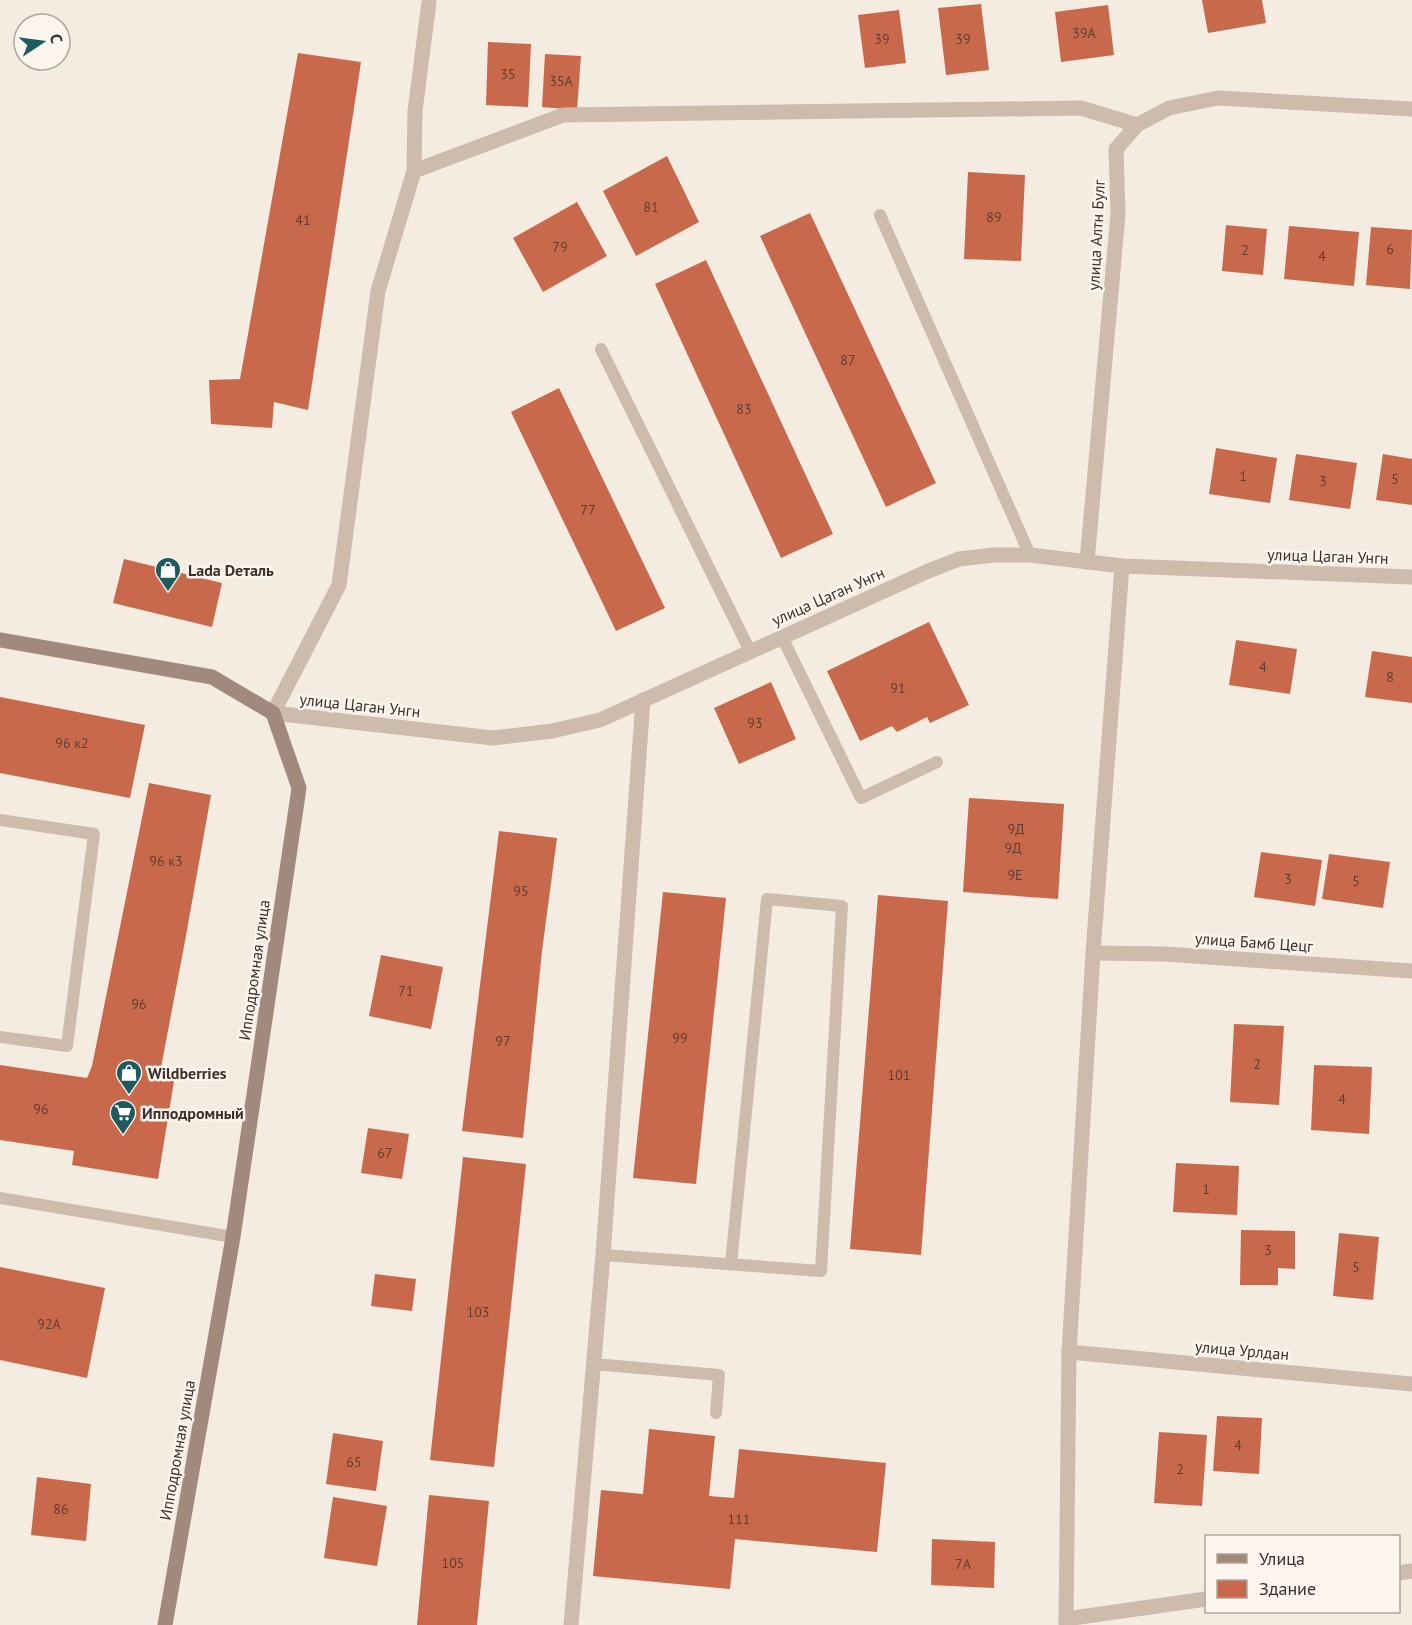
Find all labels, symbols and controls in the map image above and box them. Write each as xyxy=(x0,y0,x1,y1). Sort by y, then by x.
north arrow xyxy=(12,12,72,72)
house number: 39А xyxy=(1072,24,1097,42)
house number: 39 xyxy=(874,30,890,48)
house number: 39 xyxy=(955,30,971,48)
text: С xyxy=(46,32,67,45)
house number: 35 xyxy=(500,65,516,83)
house number: 35А xyxy=(549,72,574,90)
street label: улица Алтн Булг xyxy=(1083,179,1109,291)
house number: 81 xyxy=(643,198,659,216)
house number: 89 xyxy=(986,208,1002,226)
house number: 41 xyxy=(295,211,311,229)
house number: 79 xyxy=(552,238,568,256)
house number: 6 xyxy=(1386,240,1394,258)
house number: 2 xyxy=(1241,241,1249,259)
house number: 4 xyxy=(1318,247,1326,265)
house number: 87 xyxy=(840,351,856,369)
house number: 83 xyxy=(736,400,752,418)
house number: 1 xyxy=(1239,467,1247,485)
house number: 5 xyxy=(1391,470,1399,488)
house number: 3 xyxy=(1319,472,1327,490)
house number: 77 xyxy=(580,501,596,519)
street label: улица Цаган Унгн xyxy=(1267,544,1389,568)
shop icon: Lada Dеталь xyxy=(153,555,183,593)
place label: Lada Dеталь xyxy=(188,560,274,580)
street label: улица Цаган Унгн xyxy=(768,562,888,630)
house number: 4 xyxy=(1259,658,1267,676)
house number: 8 xyxy=(1386,668,1394,686)
house number: 91 xyxy=(890,679,906,697)
street label: улица Цаган Унгн xyxy=(299,689,421,721)
house number: 93 xyxy=(747,714,763,732)
house number: 96 к2 xyxy=(55,734,89,752)
house number: 9Д xyxy=(1008,820,1025,838)
house number: 9Д xyxy=(1005,839,1022,857)
house number: 96 к3 xyxy=(149,852,183,870)
house number: 9Е xyxy=(1007,866,1023,884)
house number: 3 xyxy=(1284,870,1292,888)
house number: 5 xyxy=(1352,872,1360,890)
house number: 95 xyxy=(513,882,529,900)
street label: Ипподромная улица xyxy=(234,898,274,1042)
street label: улица Бамб Цецг xyxy=(1194,928,1314,956)
house number: 71 xyxy=(398,982,414,1000)
house number: 96 xyxy=(131,995,147,1013)
house number: 99 xyxy=(672,1029,688,1047)
house number: 97 xyxy=(495,1032,511,1050)
house number: 2 xyxy=(1253,1055,1261,1073)
shop icon: Wildberries xyxy=(114,1058,144,1096)
place label: Wildberries xyxy=(148,1063,227,1083)
house number: 101 xyxy=(888,1066,910,1084)
house number: 4 xyxy=(1338,1090,1346,1108)
supermarket icon: Ипподромный xyxy=(108,1098,138,1136)
house number: 96 xyxy=(33,1100,49,1118)
place label: Ипподромный xyxy=(142,1103,244,1123)
house number: 67 xyxy=(377,1144,393,1162)
house number: 1 xyxy=(1202,1180,1210,1198)
house number: 3 xyxy=(1264,1241,1272,1259)
house number: 5 xyxy=(1352,1258,1360,1276)
house number: 103 xyxy=(467,1303,489,1321)
house number: 92А xyxy=(37,1315,62,1333)
street label: улица Урлдан xyxy=(1194,1336,1290,1364)
street label: Ипподромная улица xyxy=(155,1378,199,1522)
house number: 4 xyxy=(1234,1436,1242,1454)
house number: 65 xyxy=(346,1453,362,1471)
house number: 2 xyxy=(1176,1460,1184,1478)
house number: 86 xyxy=(53,1500,69,1518)
house number: 111 xyxy=(728,1510,750,1528)
legend xyxy=(1205,1535,1400,1613)
text: Улица xyxy=(1259,1547,1305,1570)
house number: 105 xyxy=(442,1554,464,1572)
house number: 7А xyxy=(955,1555,972,1573)
text: Здание xyxy=(1259,1577,1316,1600)

